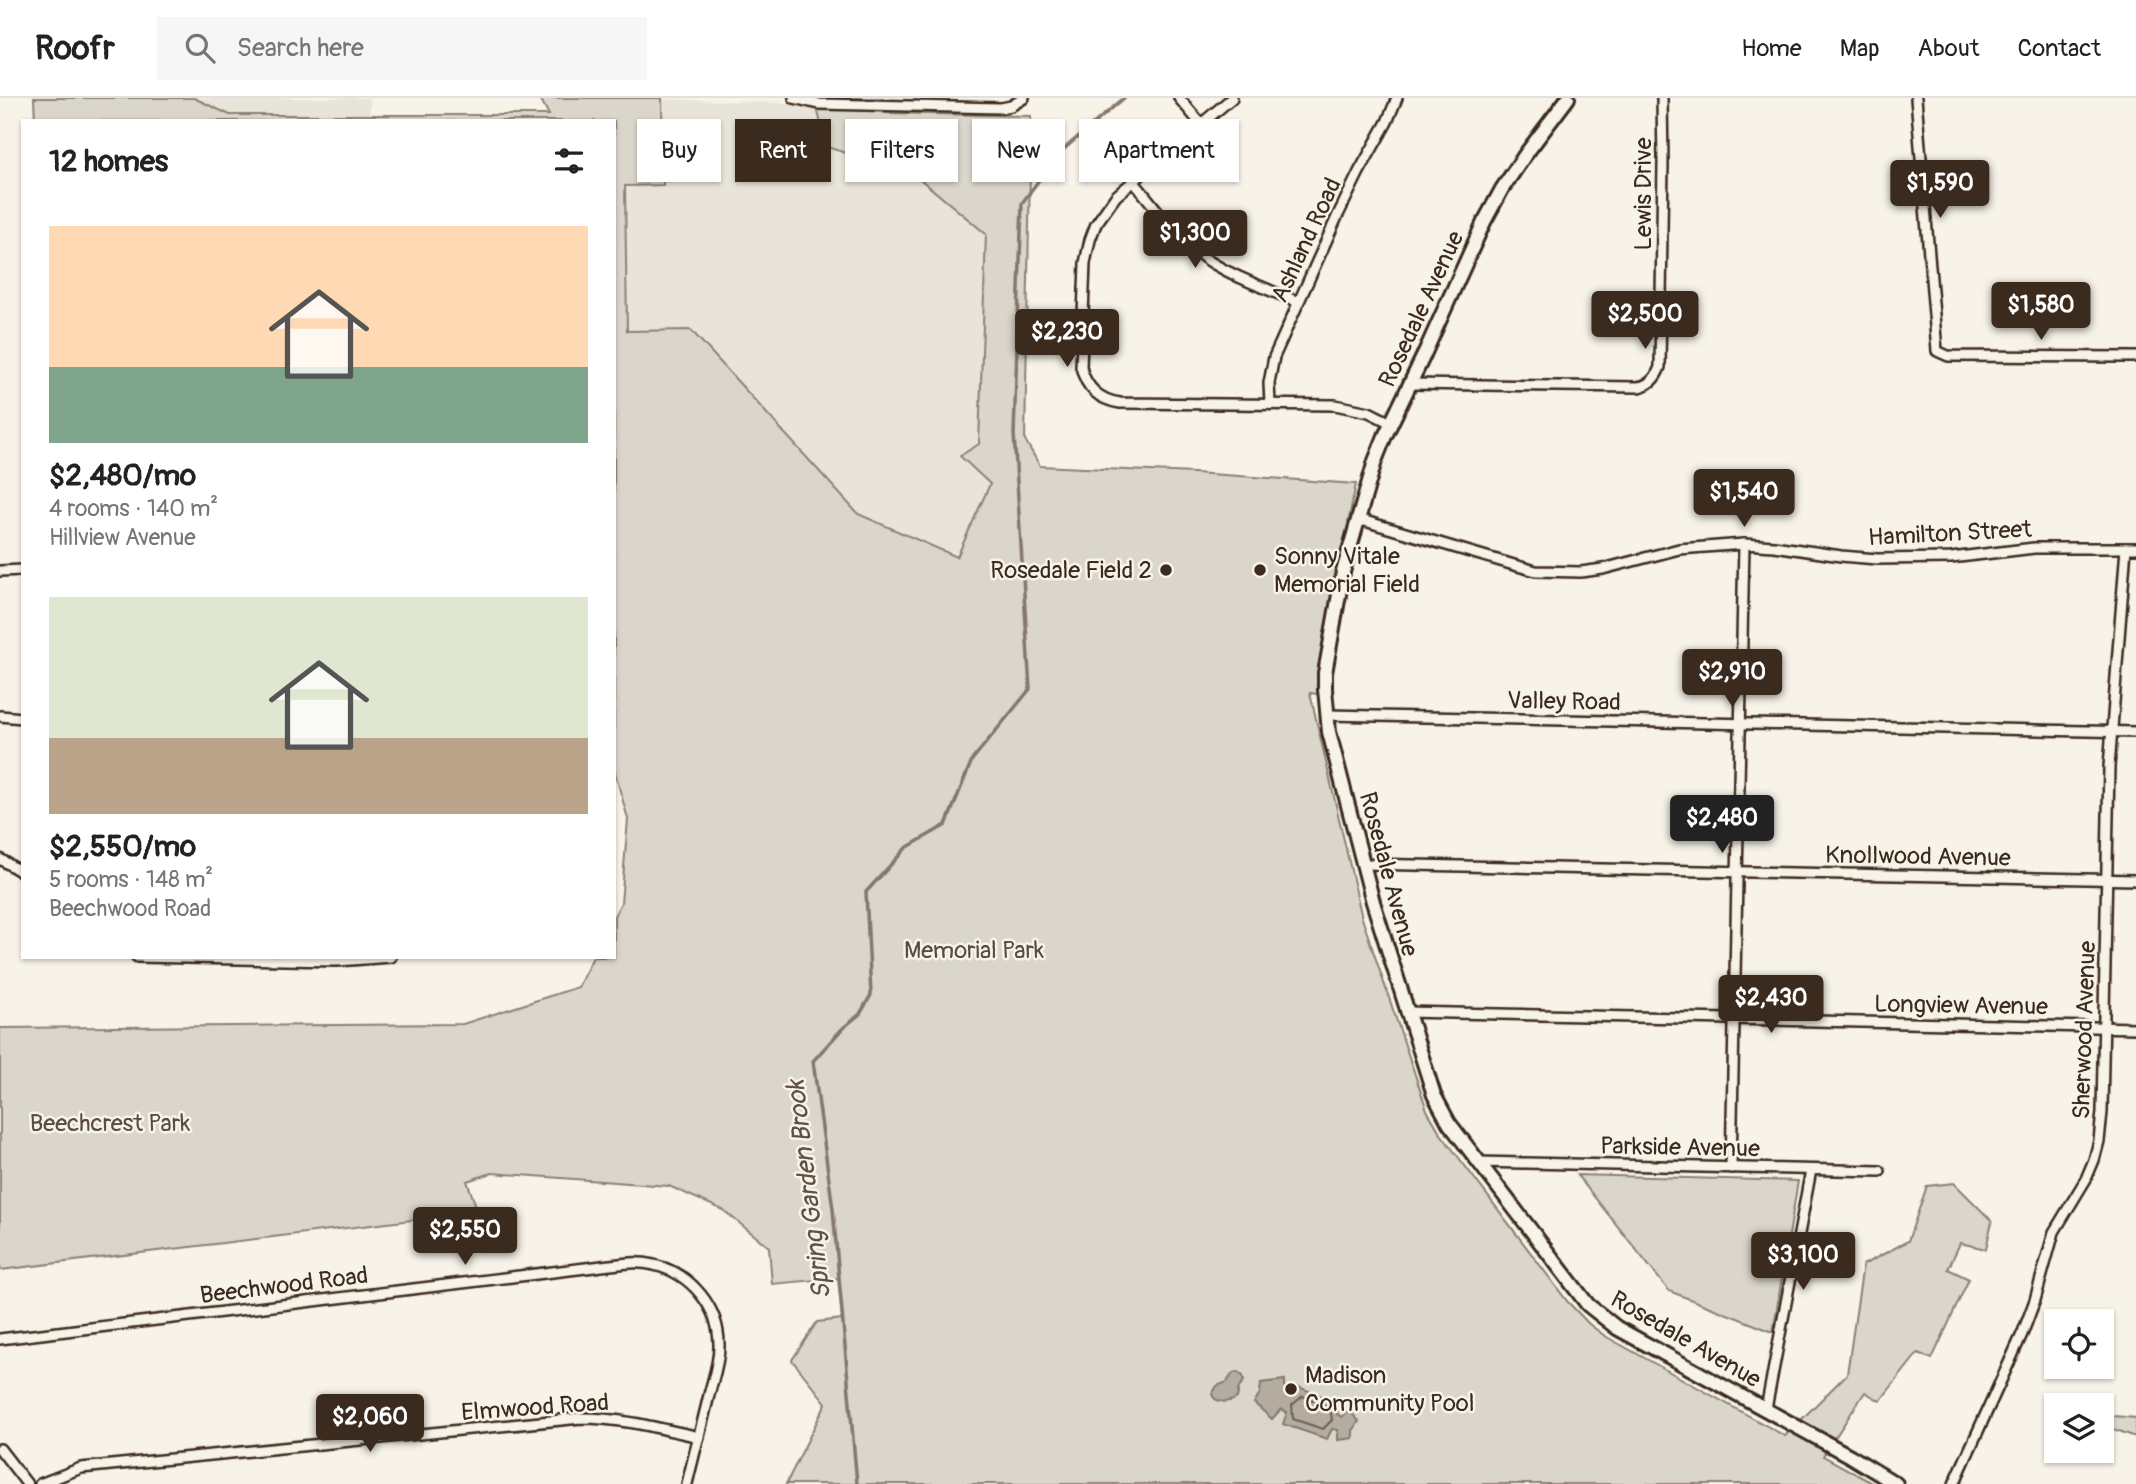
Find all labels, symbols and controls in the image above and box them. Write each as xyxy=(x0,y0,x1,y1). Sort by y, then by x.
search box xyxy=(157,17,647,80)
text: Roofr xyxy=(35,28,115,69)
icon: search xyxy=(181,29,219,67)
text: Search here xyxy=(237,32,364,64)
text: Home xyxy=(1741,34,1802,63)
text: Map xyxy=(1840,34,1880,63)
text: About xyxy=(1918,34,1980,63)
text: Contact xyxy=(2018,34,2101,63)
chip: Buy xyxy=(637,119,721,182)
chip: Rent xyxy=(735,119,831,182)
chip: Filters xyxy=(845,119,958,182)
chip: New xyxy=(972,119,1065,182)
chip: Apartment xyxy=(1079,119,1239,182)
street label: Lewis Drive xyxy=(1629,137,1658,251)
icon: filters xyxy=(550,142,588,180)
text: 12 homes xyxy=(49,143,168,180)
pin: $1,590 xyxy=(1883,160,1997,220)
text: $1,590 xyxy=(1906,168,1974,197)
street label: Ashland Road xyxy=(1265,173,1348,307)
pin: $1,300 xyxy=(1138,211,1252,270)
text: $1,300 xyxy=(1159,218,1231,247)
street label: Rosedale Avenue xyxy=(1373,226,1470,392)
icon: home xyxy=(256,271,382,397)
pin: $1,580 xyxy=(1984,282,2098,342)
text: $1,580 xyxy=(2007,290,2075,319)
pin: $2,500 xyxy=(1588,292,1702,351)
text: $2,500 xyxy=(1607,299,1683,328)
pin: $2,230 xyxy=(1010,310,1124,369)
text: $2,230 xyxy=(1031,317,1103,346)
text: $2,480/mo xyxy=(49,457,196,494)
pin: $1,540 xyxy=(1687,470,1801,529)
text: $1,540 xyxy=(1710,477,1778,506)
text: 4 rooms · 140 m² xyxy=(49,494,218,523)
street label: Hamilton Street xyxy=(1867,515,2033,552)
text: Hillview Avenue xyxy=(49,523,196,552)
place label: Sonny Vitale Memorial Field xyxy=(1274,542,1420,599)
place label: Rosedale Field 2 xyxy=(990,556,1152,585)
marker: Rosedale Field 2 xyxy=(1158,562,1174,578)
marker: Sonny Vitale Memorial Field xyxy=(1252,562,1268,578)
icon: home xyxy=(256,642,382,768)
pin: $2,910 xyxy=(1675,650,1789,709)
text: $2,910 xyxy=(1698,657,1766,686)
street label: Valley Road xyxy=(1507,686,1621,717)
street label: Rosedale Avenue xyxy=(1353,789,1424,960)
pin: $2,480 xyxy=(1665,796,1779,855)
text: $2,480 xyxy=(1686,803,1758,832)
text: $2,550/mo xyxy=(49,828,196,865)
street label: Knollwood Avenue xyxy=(1825,840,2011,873)
text: 5 rooms · 148 m² xyxy=(49,865,213,894)
text: Beechwood Road xyxy=(49,894,211,923)
park label: Memorial Park xyxy=(904,936,1044,965)
street label: Sherwood Avenue xyxy=(2067,940,2102,1120)
pin: $2,430 xyxy=(1714,976,1828,1035)
text: $2,430 xyxy=(1734,983,1808,1012)
street label: Longview Avenue xyxy=(1874,989,2048,1022)
water label: Spring Garden Brook xyxy=(779,1076,838,1301)
park label: Beechcrest Park xyxy=(30,1109,190,1138)
street label: Parkside Avenue xyxy=(1600,1132,1760,1163)
pin: $2,550 xyxy=(408,1208,522,1267)
text: $2,550 xyxy=(429,1215,501,1244)
pin: $3,100 xyxy=(1746,1232,1860,1292)
text: $3,100 xyxy=(1767,1240,1839,1269)
street label: Beechwood Road xyxy=(198,1261,370,1310)
street label: Rosedale Avenue xyxy=(1605,1285,1766,1394)
map controls xyxy=(2044,1309,2114,1463)
button: locate xyxy=(2044,1309,2114,1379)
place label: Madison Community Pool xyxy=(1305,1361,1474,1418)
marker: Madison Community Pool xyxy=(1283,1381,1299,1397)
street label: Elmwood Road xyxy=(460,1388,610,1427)
button: layers xyxy=(2044,1393,2114,1463)
pin: $2,060 xyxy=(313,1394,427,1454)
text: $2,060 xyxy=(332,1402,408,1431)

